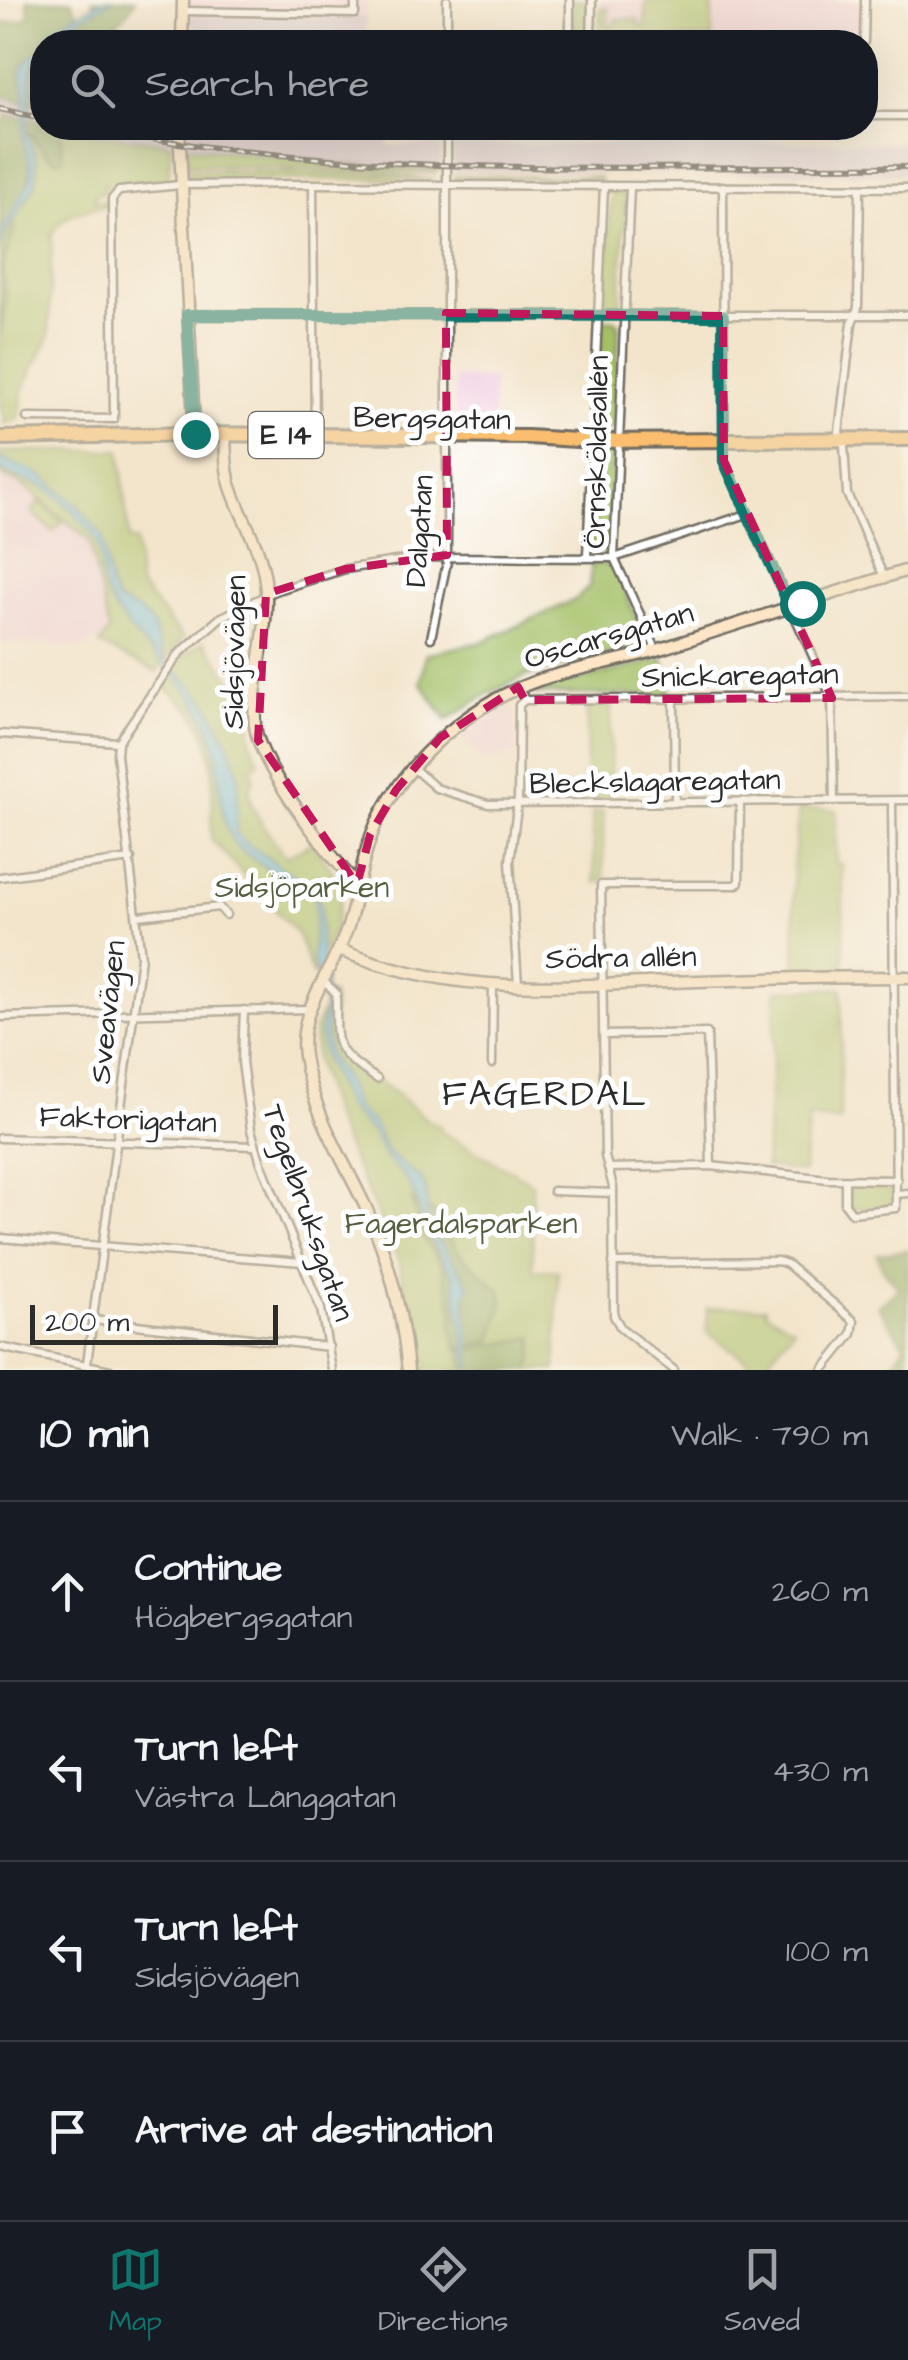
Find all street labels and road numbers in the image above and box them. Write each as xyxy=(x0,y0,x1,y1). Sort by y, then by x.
street label: Örnsköldsallén xyxy=(574,355,620,549)
street label: Bergsgatan xyxy=(353,397,511,442)
road number: E 14 xyxy=(248,412,324,458)
street label: Dalgatan xyxy=(395,473,446,589)
street label: Sidsjövägen xyxy=(213,575,258,729)
street label: Oscarsgatan xyxy=(520,592,699,681)
street label: Snickaregatan xyxy=(641,653,839,700)
street label: Bleckslagaregatan xyxy=(529,759,781,806)
street label: Södra allén xyxy=(545,936,697,980)
street label: Sveavägen xyxy=(80,938,137,1086)
street label: Faktorigatan xyxy=(38,1096,218,1145)
street label: Tegelbruksgatan xyxy=(250,1099,365,1327)

